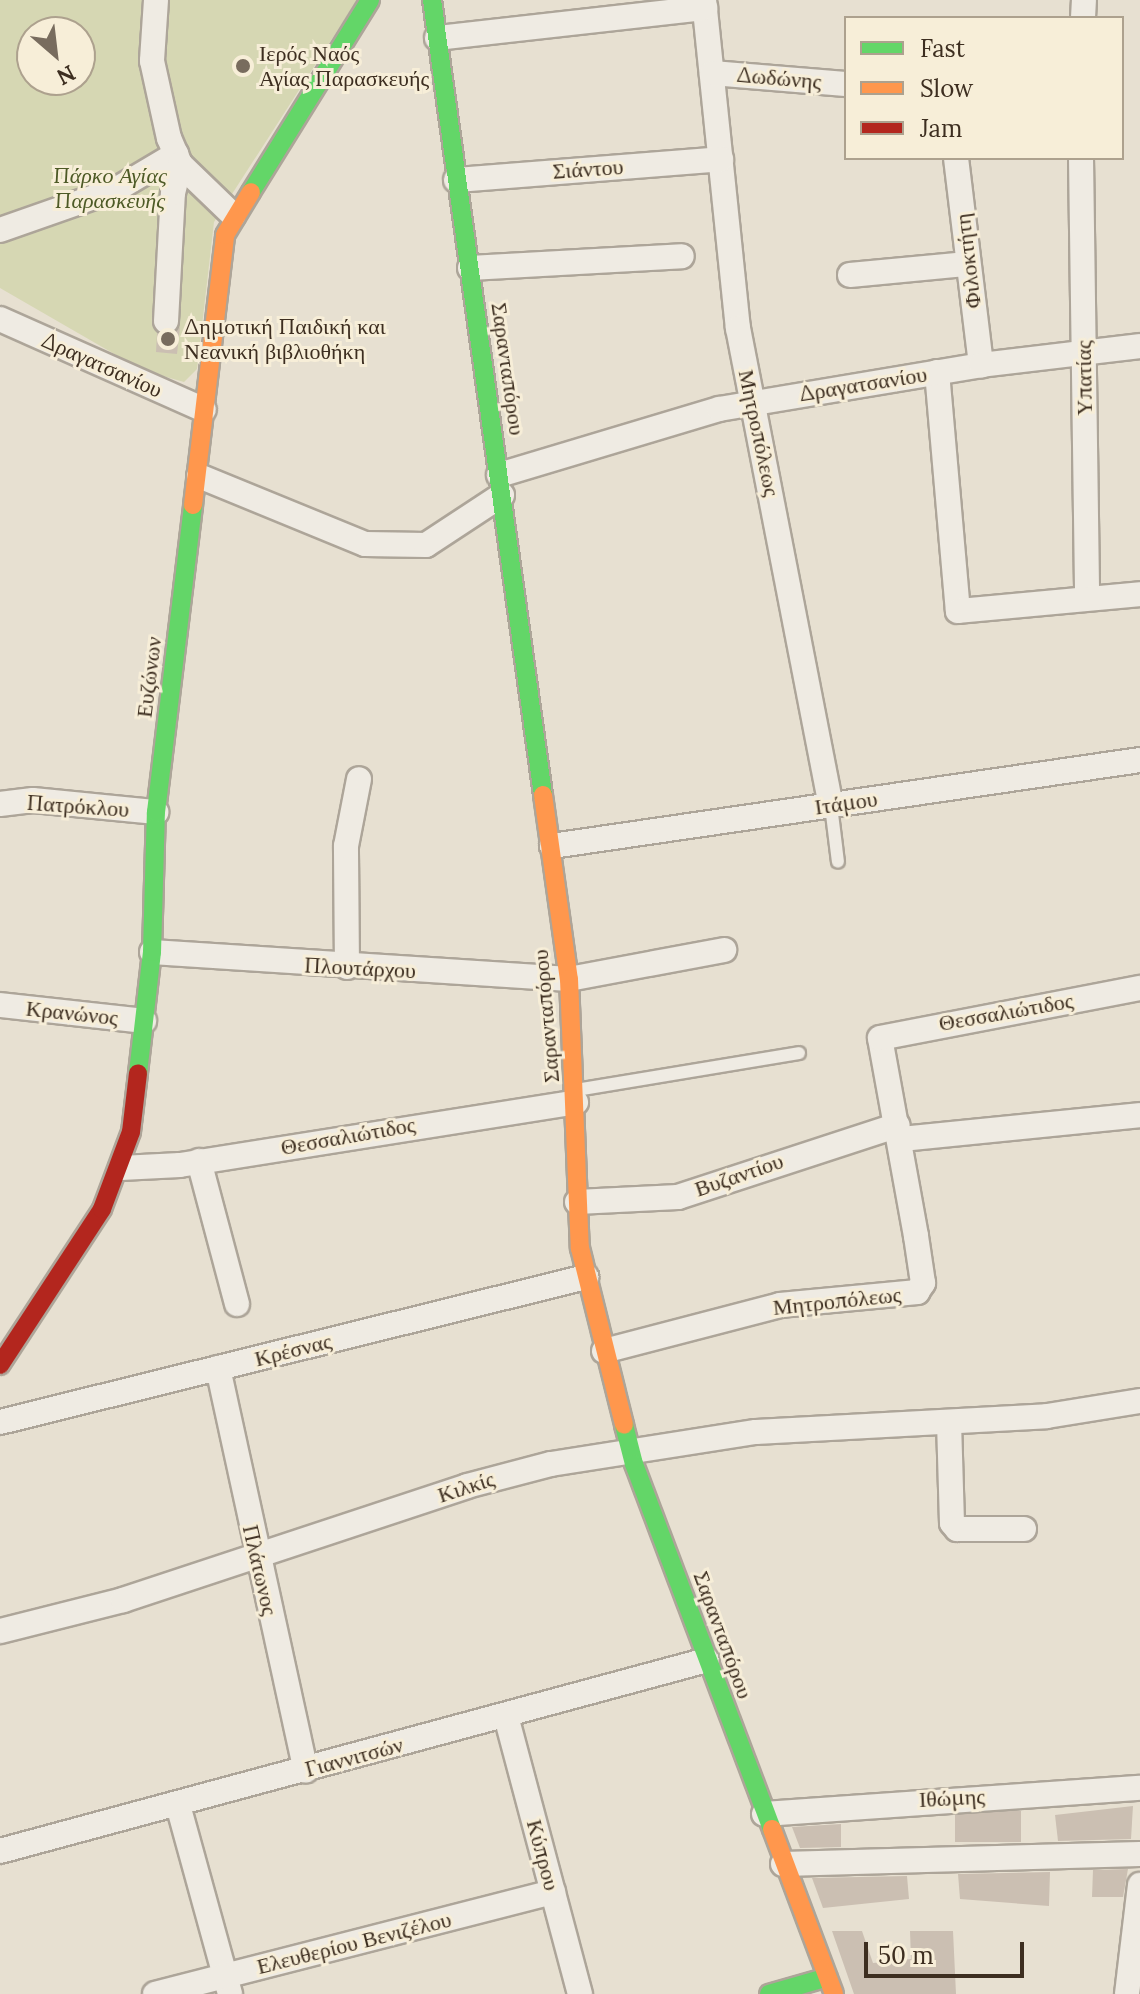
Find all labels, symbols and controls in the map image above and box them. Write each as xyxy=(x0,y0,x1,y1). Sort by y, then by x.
north arrow xyxy=(16,16,96,96)
legend xyxy=(844,16,1124,160)
text: Fast xyxy=(920,33,965,64)
place label: Ιερός Ναός Αγίας Παρασκευής xyxy=(259,40,429,92)
marker: Ιερός Ναός Αγίας Παρασκευής xyxy=(234,57,252,75)
text: N xyxy=(52,59,80,92)
street label: Δωδώνης xyxy=(736,61,822,95)
text: Slow xyxy=(920,73,973,104)
text: Jam xyxy=(920,113,962,144)
street label: Σιάντου xyxy=(552,153,624,185)
park label: Πάρκο Αγίας Παρασκευής xyxy=(53,162,167,214)
street label: Φιλοκτήτη xyxy=(949,212,987,310)
street label: Σαρανταπόρου xyxy=(486,301,530,437)
place label: Δημοτική Παιδική και Νεανική βιβλιοθήκη xyxy=(184,313,386,364)
street label: Δραγατσανίου xyxy=(38,327,166,403)
marker: Δημοτική Παιδική και Νεανική βιβλιοθήκη xyxy=(159,330,177,348)
street label: Υπατίας xyxy=(1070,340,1098,416)
street label: Δραγατσανίου xyxy=(797,361,929,407)
street label: Μητροπόλεως xyxy=(733,367,785,499)
street label: Ευζώνων xyxy=(131,635,167,719)
street label: Ιτάμου xyxy=(813,786,879,820)
street label: Πατρόκλου xyxy=(26,789,130,823)
street label: Σαρανταπόρου xyxy=(527,948,565,1084)
street label: Πλουτάρχου xyxy=(303,952,417,984)
street label: Θεσσαλιώτιδος xyxy=(937,987,1075,1037)
street label: Κρανώνος xyxy=(25,995,119,1031)
street label: Θεσσαλιώτιδος xyxy=(279,1111,417,1161)
street label: Βυζαντίου xyxy=(691,1148,787,1202)
street label: Μητροπόλεως xyxy=(772,1281,902,1321)
street label: Κρέσνας xyxy=(252,1328,334,1372)
street label: Κιλκίς xyxy=(434,1465,498,1509)
street label: Πλάτωνος xyxy=(237,1522,283,1618)
street label: Σαρανταπόρου xyxy=(688,1568,758,1702)
street label: Γιαννιτσών xyxy=(302,1731,406,1783)
street label: Ιθώμης xyxy=(918,1783,986,1813)
street label: Κύπρου xyxy=(521,1817,565,1893)
street label: Ελευθερίου Βενιζέλου xyxy=(254,1906,454,1980)
scale bar xyxy=(868,1926,1028,1976)
text: 50 m xyxy=(878,1940,934,1971)

